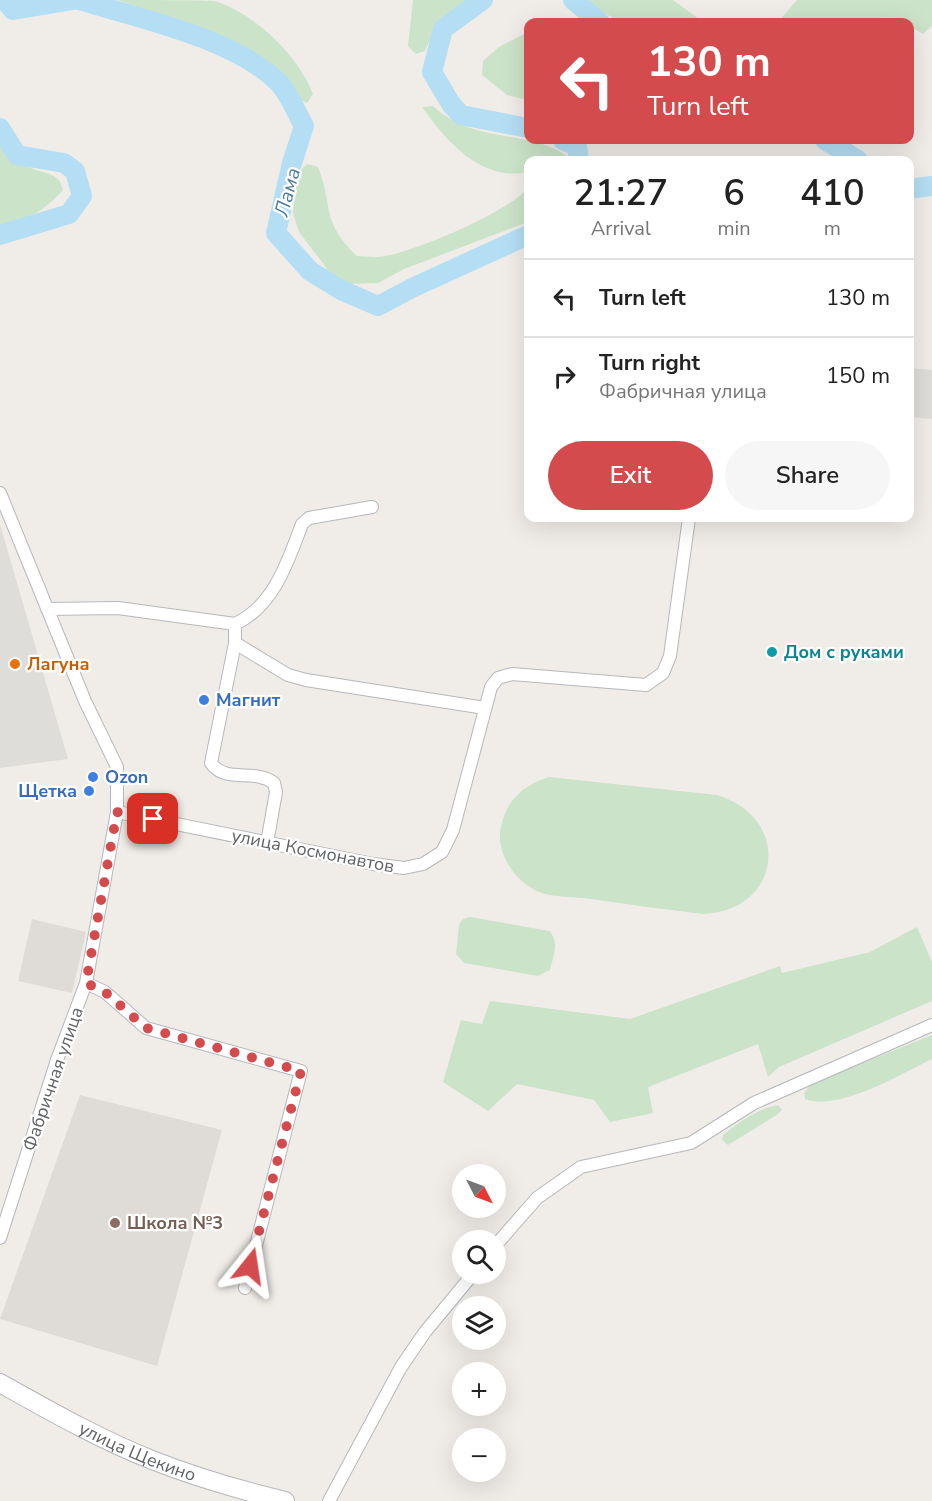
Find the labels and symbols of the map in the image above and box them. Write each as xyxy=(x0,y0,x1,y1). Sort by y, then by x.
water label: Лама xyxy=(268,165,307,221)
place label: Дом с руками xyxy=(784,640,904,664)
marker: Дом с руками xyxy=(765,645,779,659)
place label: Лагуна xyxy=(27,652,90,676)
marker: Лагуна xyxy=(8,657,22,671)
place label: Магнит xyxy=(216,688,281,712)
marker: Магнит xyxy=(197,693,211,707)
place label: Ozon xyxy=(105,765,148,789)
marker: Ozon xyxy=(86,770,100,784)
place label: Щетка xyxy=(18,779,77,803)
marker: Щетка xyxy=(82,784,96,798)
pin xyxy=(127,793,178,844)
street label: улица Космонавтов xyxy=(230,823,397,879)
street label: Фабричная улица xyxy=(17,1004,89,1154)
north arrow xyxy=(452,1164,506,1218)
place label: Школа №3 xyxy=(127,1211,223,1235)
marker: Школа №3 xyxy=(108,1216,122,1230)
position arrow xyxy=(218,1234,282,1298)
street label: улица Щекино xyxy=(75,1416,199,1487)

